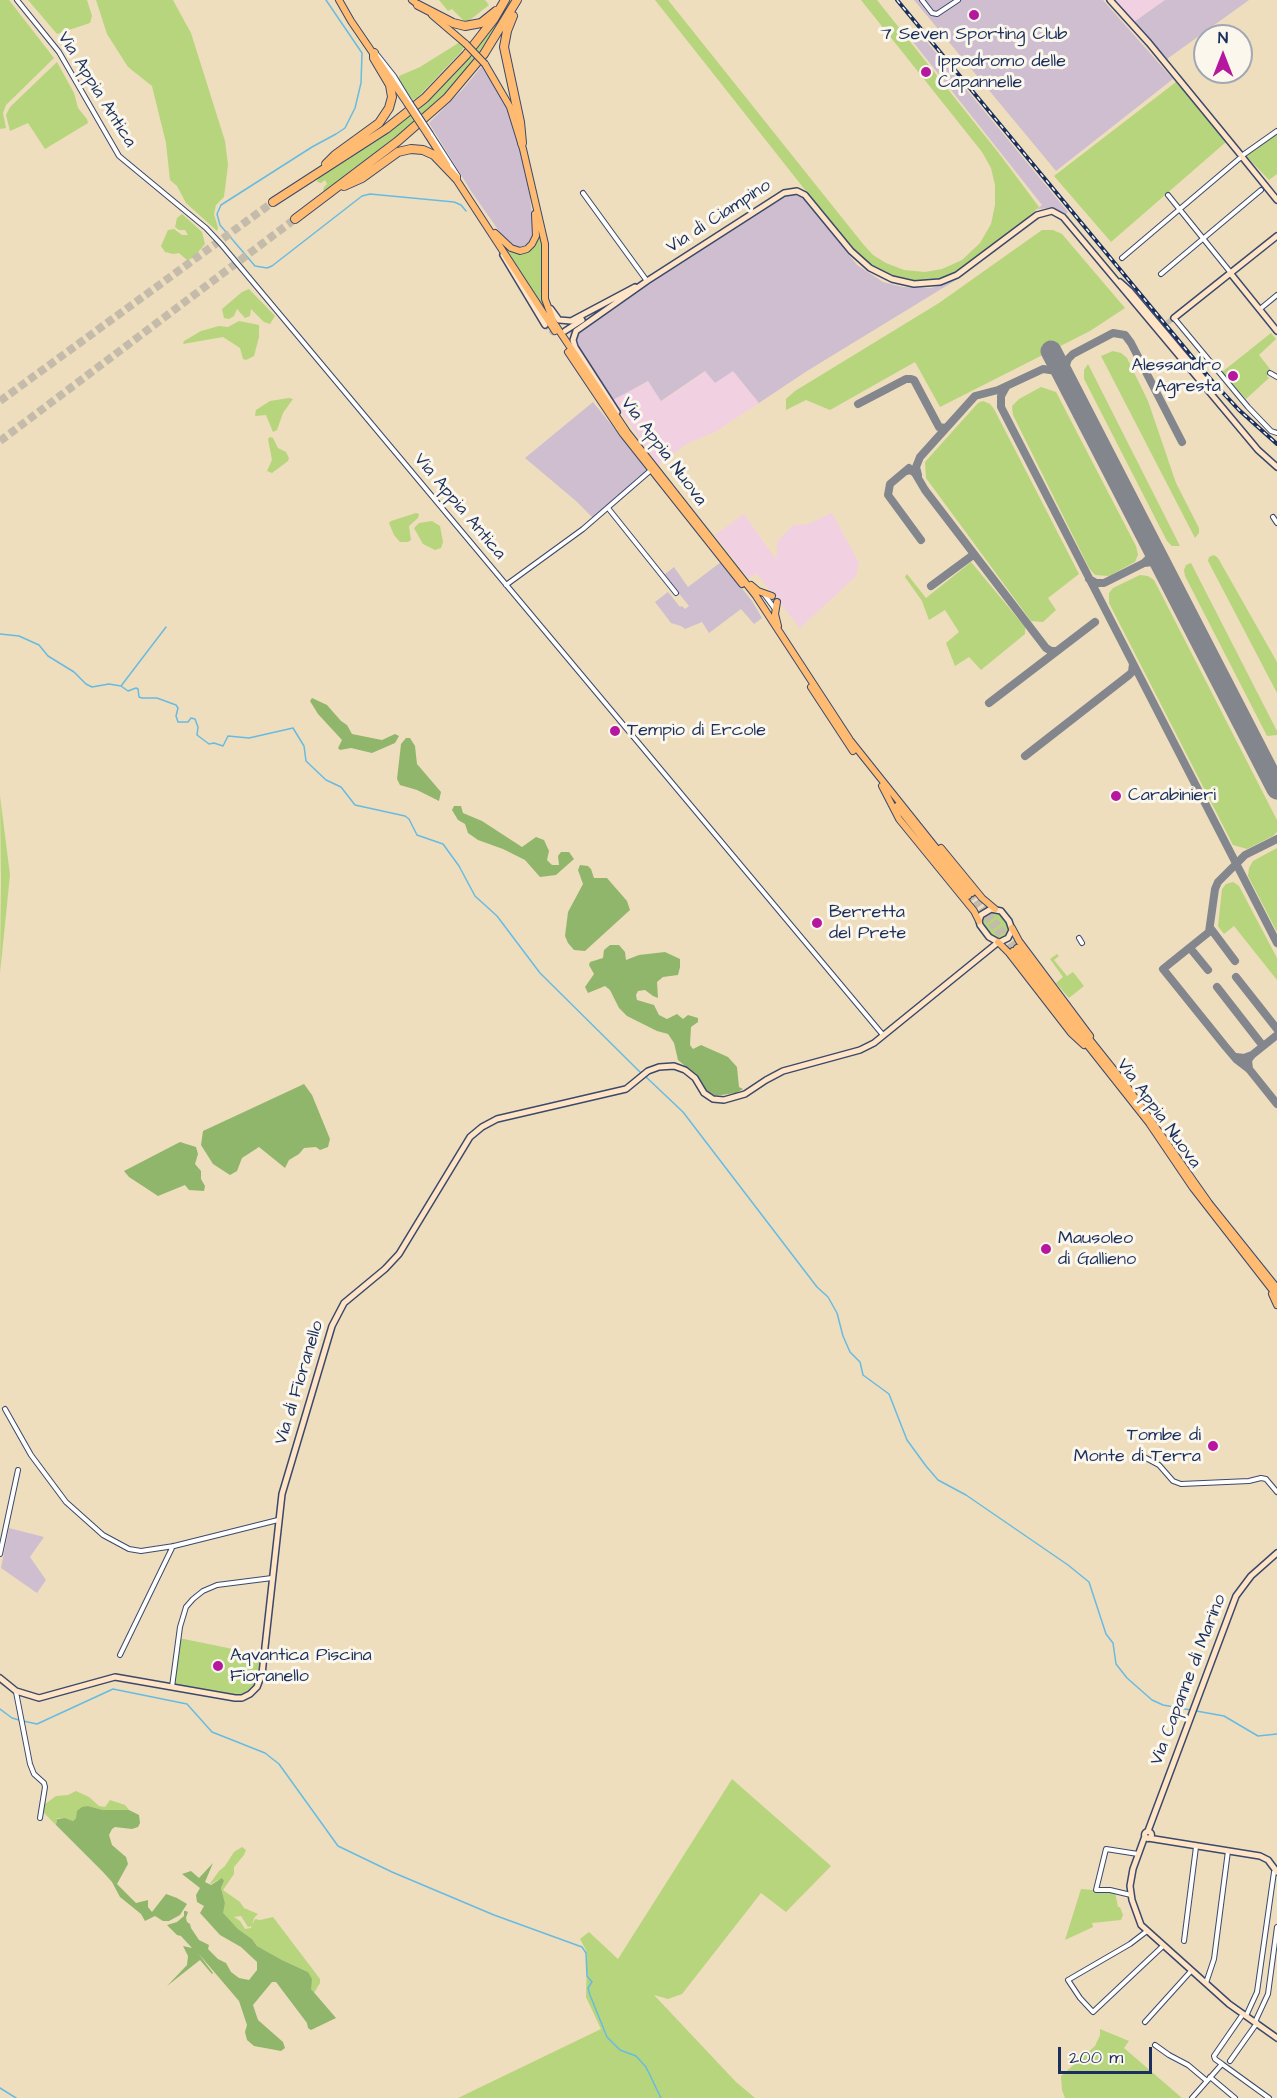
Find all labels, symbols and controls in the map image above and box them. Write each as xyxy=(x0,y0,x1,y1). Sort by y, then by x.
marker: 7 Seven Sporting Club xyxy=(967,8,981,22)
place label: 7 Seven Sporting Club xyxy=(881,24,1067,46)
north arrow xyxy=(1193,24,1253,84)
text: N xyxy=(1218,27,1228,49)
street label: Via Appia Antica xyxy=(52,28,140,152)
place label: Ippodromo delle Capannelle xyxy=(938,51,1066,94)
marker: Ippodromo delle Capannelle xyxy=(919,65,933,79)
street label: Via di Ciampino xyxy=(663,175,775,259)
place label: Alessandro Agresta xyxy=(1131,355,1221,398)
marker: Alessandro Agresta xyxy=(1226,369,1240,383)
street label: Via Appia Nuova xyxy=(615,394,711,510)
street label: Via Appia Antica xyxy=(408,449,510,565)
place label: Tempio di Ercole xyxy=(627,720,766,742)
marker: Tempio di Ercole xyxy=(608,724,622,738)
place label: Carabinieri xyxy=(1128,785,1216,807)
marker: Carabinieri xyxy=(1109,789,1123,803)
place label: Berretta del Prete xyxy=(829,902,906,944)
marker: Berretta del Prete xyxy=(810,916,824,930)
street label: Via Appia Nuova xyxy=(1111,1055,1205,1173)
place label: Mausoleo di Gallieno xyxy=(1058,1228,1136,1270)
marker: Mausoleo di Gallieno xyxy=(1039,1242,1053,1256)
street label: Via di Fioranello xyxy=(271,1318,329,1448)
place label: Tombe di Monte di Terra xyxy=(1074,1425,1201,1468)
marker: Tombe di Monte di Terra xyxy=(1206,1439,1220,1453)
street label: Via Capanne di Marino xyxy=(1146,1591,1232,1769)
place label: Aqvantica Piscina Fioranello xyxy=(230,1645,372,1688)
marker: Aqvantica Piscina Fioranello xyxy=(211,1659,225,1673)
scale bar xyxy=(1061,2035,1156,2073)
text: 200 m xyxy=(1069,2045,1123,2070)

